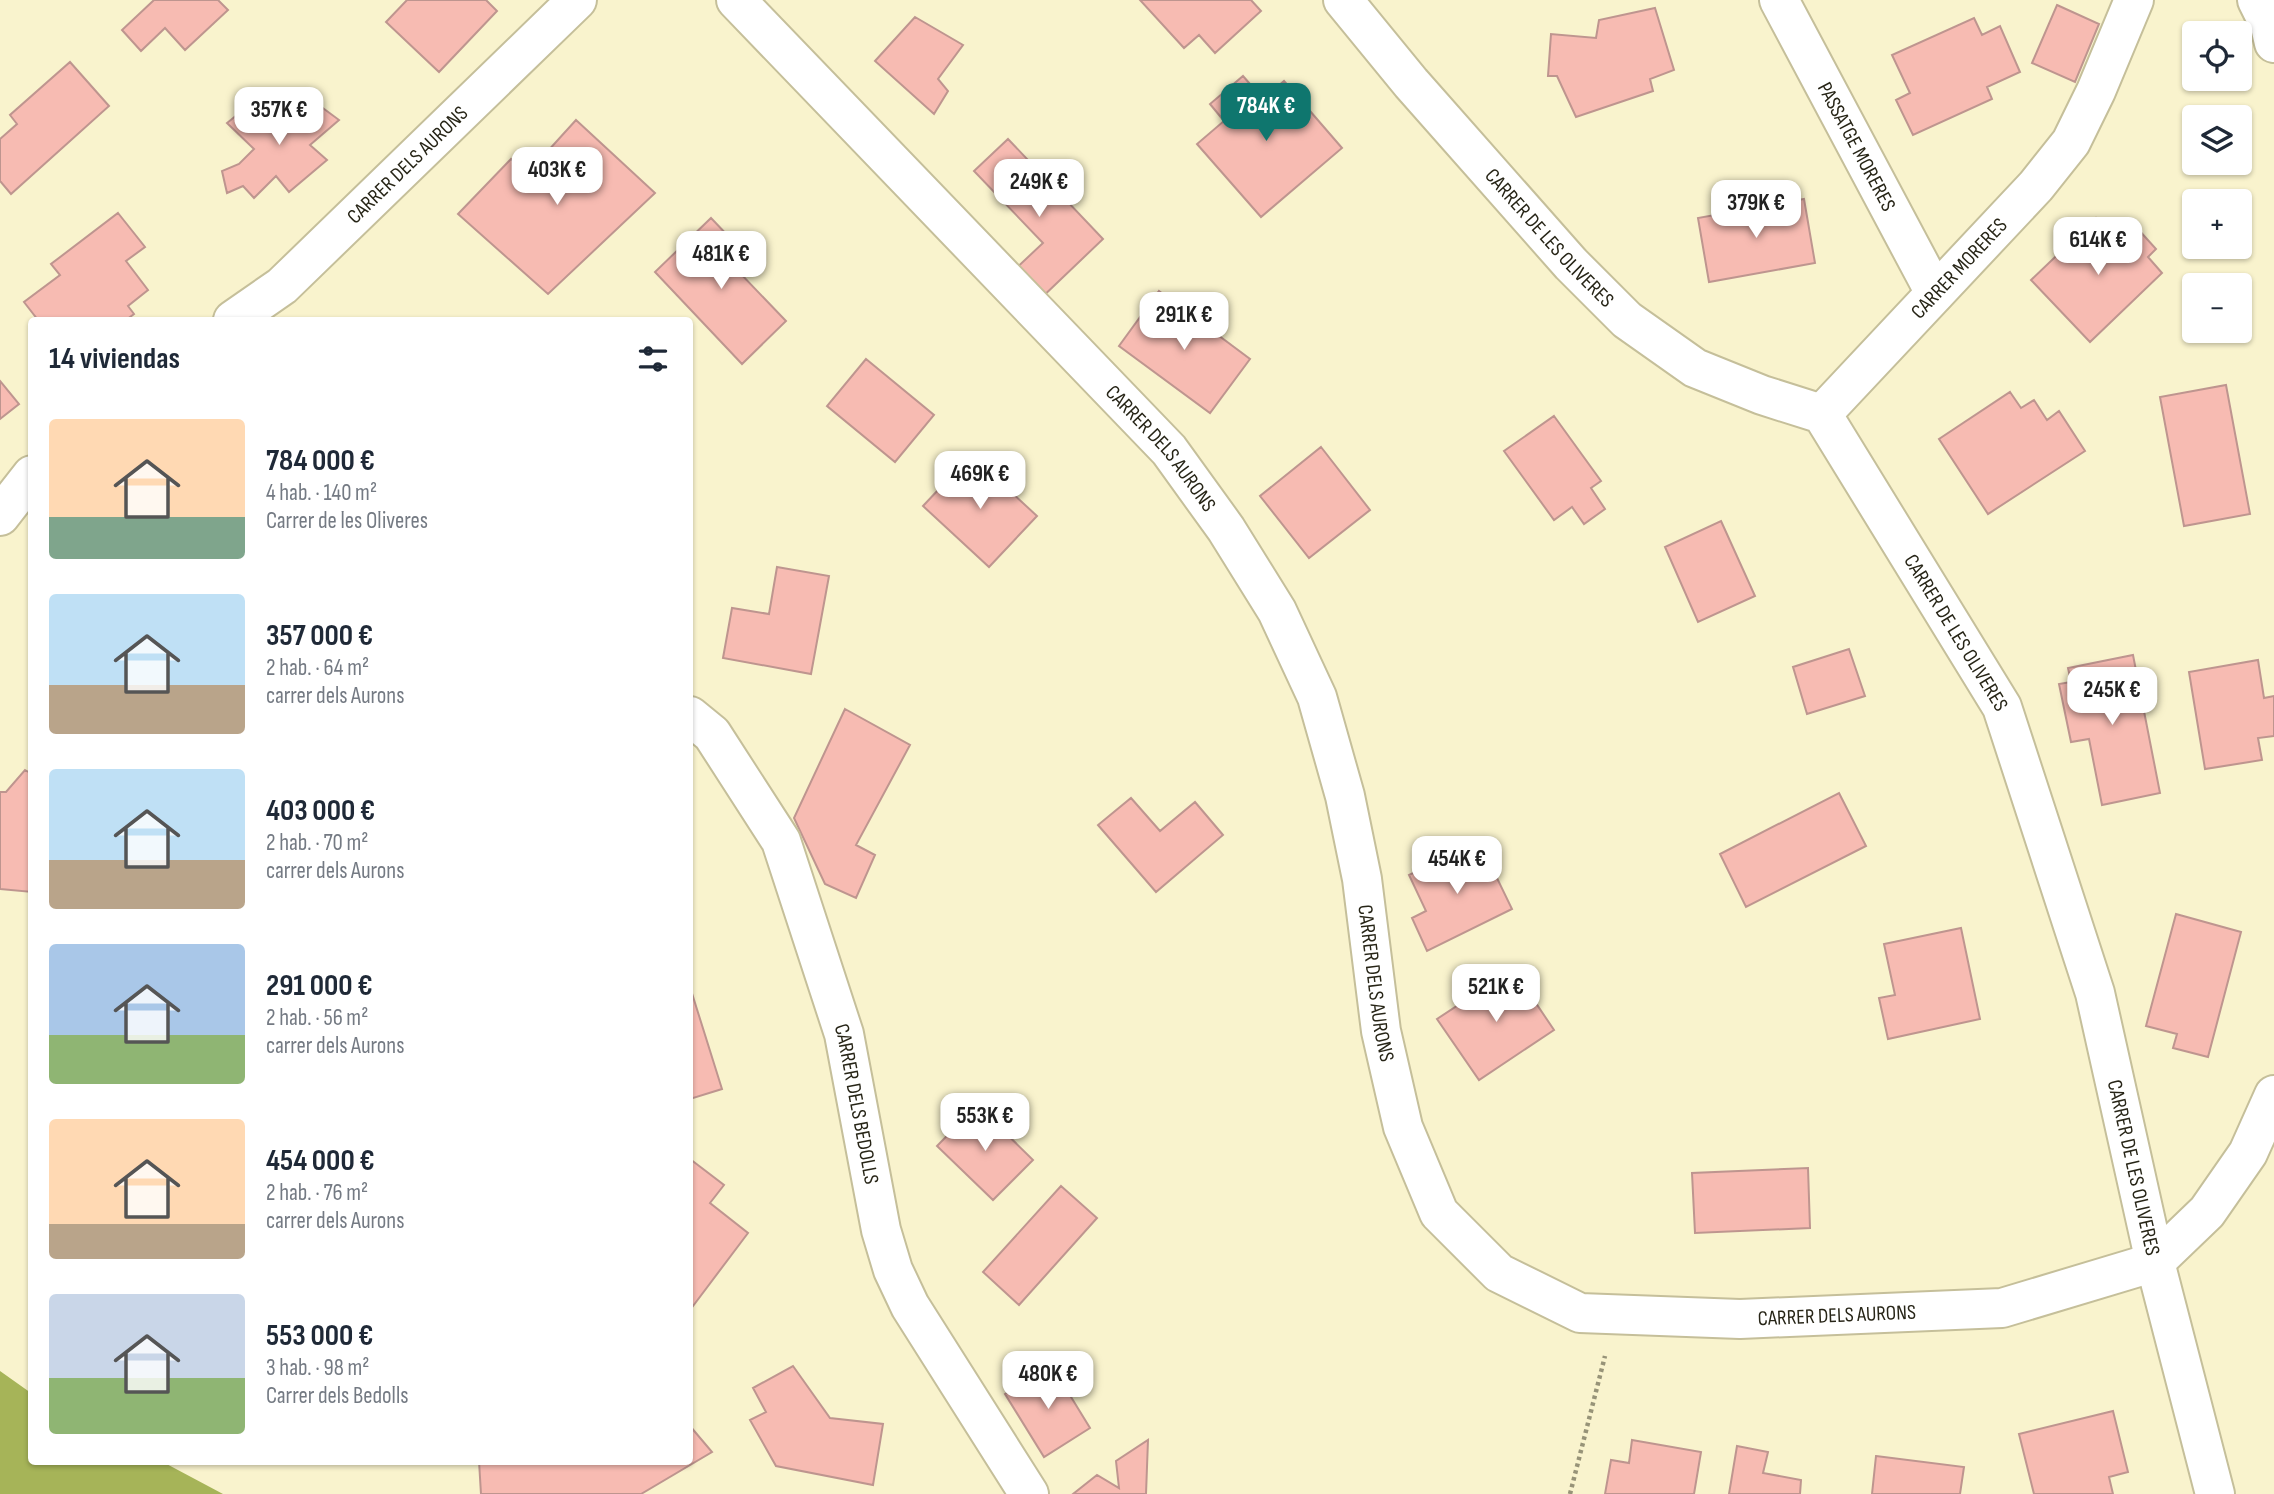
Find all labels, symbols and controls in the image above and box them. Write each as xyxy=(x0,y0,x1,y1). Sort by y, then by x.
map controls xyxy=(2182,21,2252,343)
button: locate xyxy=(2182,21,2252,91)
street label: PASSATGE MORERES xyxy=(1813,78,1902,215)
pin: 784K € xyxy=(1209,83,1323,143)
pin: 357K € xyxy=(222,88,336,147)
text: 784K € xyxy=(1237,92,1295,120)
text: 357K € xyxy=(250,96,308,124)
street label: CARRER DELS AURONS xyxy=(342,101,473,229)
button: layers xyxy=(2182,105,2252,175)
pin: 403K € xyxy=(500,148,614,207)
text: 403K € xyxy=(528,156,586,184)
pin: 249K € xyxy=(982,160,1096,219)
street label: CARRER DE LES OLIVERES xyxy=(1480,163,1619,312)
text: 249K € xyxy=(1010,168,1068,196)
pin: 379K € xyxy=(1699,180,1813,240)
text: 379K € xyxy=(1727,189,1785,217)
button: + xyxy=(2182,189,2252,259)
street label: CARRER MORERES xyxy=(1906,213,2012,324)
pin: 614K € xyxy=(2041,218,2155,277)
text: 614K € xyxy=(2069,226,2127,254)
pin: 481K € xyxy=(664,232,778,291)
text: 481K € xyxy=(692,240,750,268)
button: − xyxy=(2182,273,2252,343)
pin: 291K € xyxy=(1127,292,1241,352)
text: 291K € xyxy=(1156,301,1212,329)
icon: filters xyxy=(634,340,672,378)
text: 14 viviendas xyxy=(49,341,180,377)
street label: CARRER DELS AURONS xyxy=(1101,380,1222,516)
text: 784 000 € xyxy=(266,443,375,479)
icon: home xyxy=(105,447,189,531)
pin: 469K € xyxy=(923,452,1037,511)
text: 469K € xyxy=(950,460,1010,488)
text: 4 hab. · 140 m² xyxy=(266,479,377,507)
text: Carrer de les Oliveres xyxy=(266,507,428,535)
street label: CARRER DE LES OLIVERES xyxy=(1899,550,2014,716)
text: 357 000 € xyxy=(266,618,373,654)
icon: home xyxy=(105,622,189,706)
text: 2 hab. · 64 m² xyxy=(266,654,369,682)
pin: 245K € xyxy=(2055,668,2169,727)
text: 245K € xyxy=(2083,676,2141,704)
text: carrer dels Aurons xyxy=(266,682,404,710)
text: 403 000 € xyxy=(266,793,375,829)
icon: home xyxy=(105,797,189,881)
text: 2 hab. · 70 m² xyxy=(266,829,368,857)
pin: 454K € xyxy=(1400,836,1514,896)
text: 454K € xyxy=(1428,845,1486,873)
text: carrer dels Aurons xyxy=(266,857,404,885)
street label: CARRER DELS AURONS xyxy=(1353,903,1400,1064)
pin: 521K € xyxy=(1439,964,1553,1024)
text: 291 000 € xyxy=(266,968,373,1004)
icon: home xyxy=(105,972,189,1056)
text: 521K € xyxy=(1468,973,1524,1001)
text: 2 hab. · 56 m² xyxy=(266,1004,368,1032)
street label: CARRER DELS BEDOLLS xyxy=(829,1021,885,1186)
text: carrer dels Aurons xyxy=(266,1032,404,1060)
street label: CARRER DE LES OLIVERES xyxy=(2102,1077,2166,1258)
pin: 553K € xyxy=(928,1094,1042,1153)
text: 553K € xyxy=(956,1102,1014,1130)
text: 454 000 € xyxy=(266,1143,375,1179)
icon: home xyxy=(105,1147,189,1231)
text: 2 hab. · 76 m² xyxy=(266,1179,368,1207)
text: carrer dels Aurons xyxy=(266,1207,404,1235)
street label: CARRER DELS AURONS xyxy=(1757,1299,1916,1331)
text: 553 000 € xyxy=(266,1318,373,1354)
icon: home xyxy=(105,1322,189,1406)
pin: 480K € xyxy=(991,1352,1105,1411)
text: 3 hab. · 98 m² xyxy=(266,1354,369,1382)
text: 480K € xyxy=(1018,1360,1078,1388)
text: Carrer dels Bedolls xyxy=(266,1382,408,1410)

